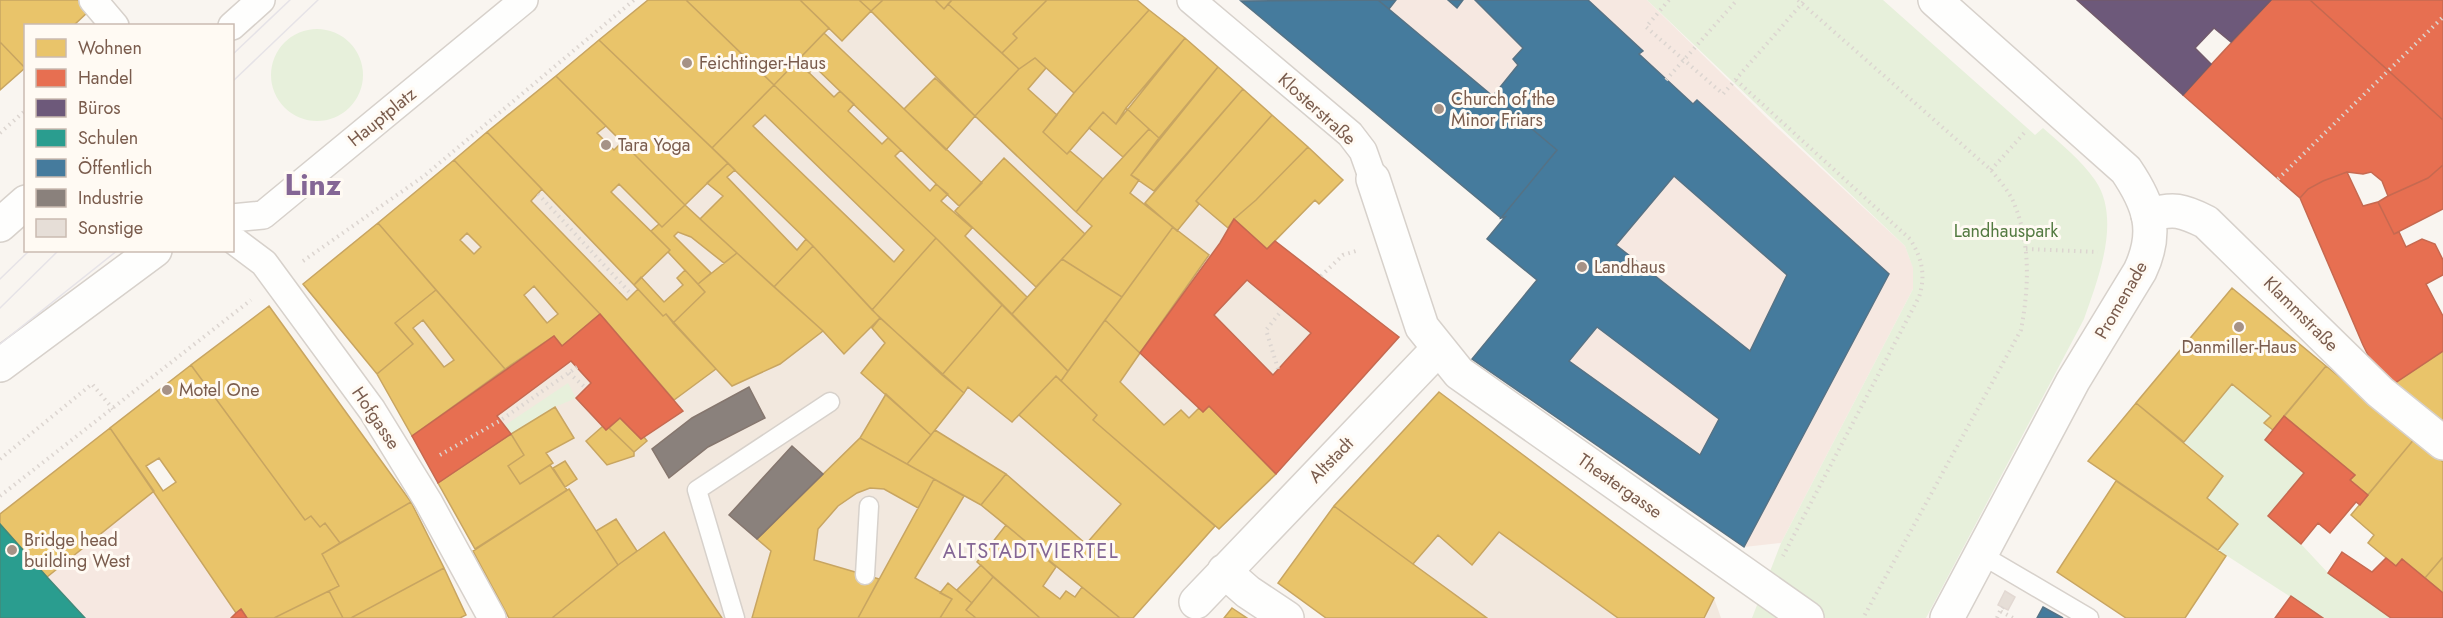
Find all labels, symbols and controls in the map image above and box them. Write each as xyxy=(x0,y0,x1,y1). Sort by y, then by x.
legend xyxy=(24,24,234,252)
text: Wohnen xyxy=(78,35,142,61)
place label: Feichtinger-Haus xyxy=(699,50,826,76)
marker: Feichtinger-Haus xyxy=(680,56,694,70)
text: Handel xyxy=(78,65,133,91)
street label: Klosterstraße xyxy=(1272,67,1362,151)
street label: Hauptplatz xyxy=(342,81,422,153)
place label: Church of the Minor Friars xyxy=(1451,86,1555,133)
text: Büros xyxy=(78,95,120,121)
marker: Church of the Minor Friars xyxy=(1432,102,1446,116)
text: Schulen xyxy=(78,125,138,151)
place label: Tara Yoga xyxy=(618,132,691,158)
marker: Tara Yoga xyxy=(599,138,613,152)
text: Öffentlich xyxy=(78,155,152,181)
district label: Linz xyxy=(284,163,342,206)
text: Industrie xyxy=(78,185,143,211)
text: Sonstige xyxy=(78,215,143,241)
park label: Landhauspark xyxy=(1954,218,2058,244)
place label: Landhaus xyxy=(1594,254,1665,280)
street label: Promenade xyxy=(2088,256,2154,344)
marker: Landhaus xyxy=(1575,260,1589,274)
street label: Klammstraße xyxy=(2258,271,2344,357)
marker: Danmiller-Haus xyxy=(2232,320,2246,334)
place label: Danmiller-Haus xyxy=(2182,334,2296,360)
place label: Motel One xyxy=(179,377,259,403)
street label: Hofgasse xyxy=(345,381,407,455)
marker: Motel One xyxy=(160,383,174,397)
street label: Altstadt xyxy=(1302,431,1360,489)
street label: Theatergasse xyxy=(1572,447,1668,525)
place label: Bridge head building West xyxy=(24,527,130,574)
district label: ALTSTADTVIERTEL xyxy=(943,537,1119,566)
marker: Bridge head building West xyxy=(5,543,19,557)

